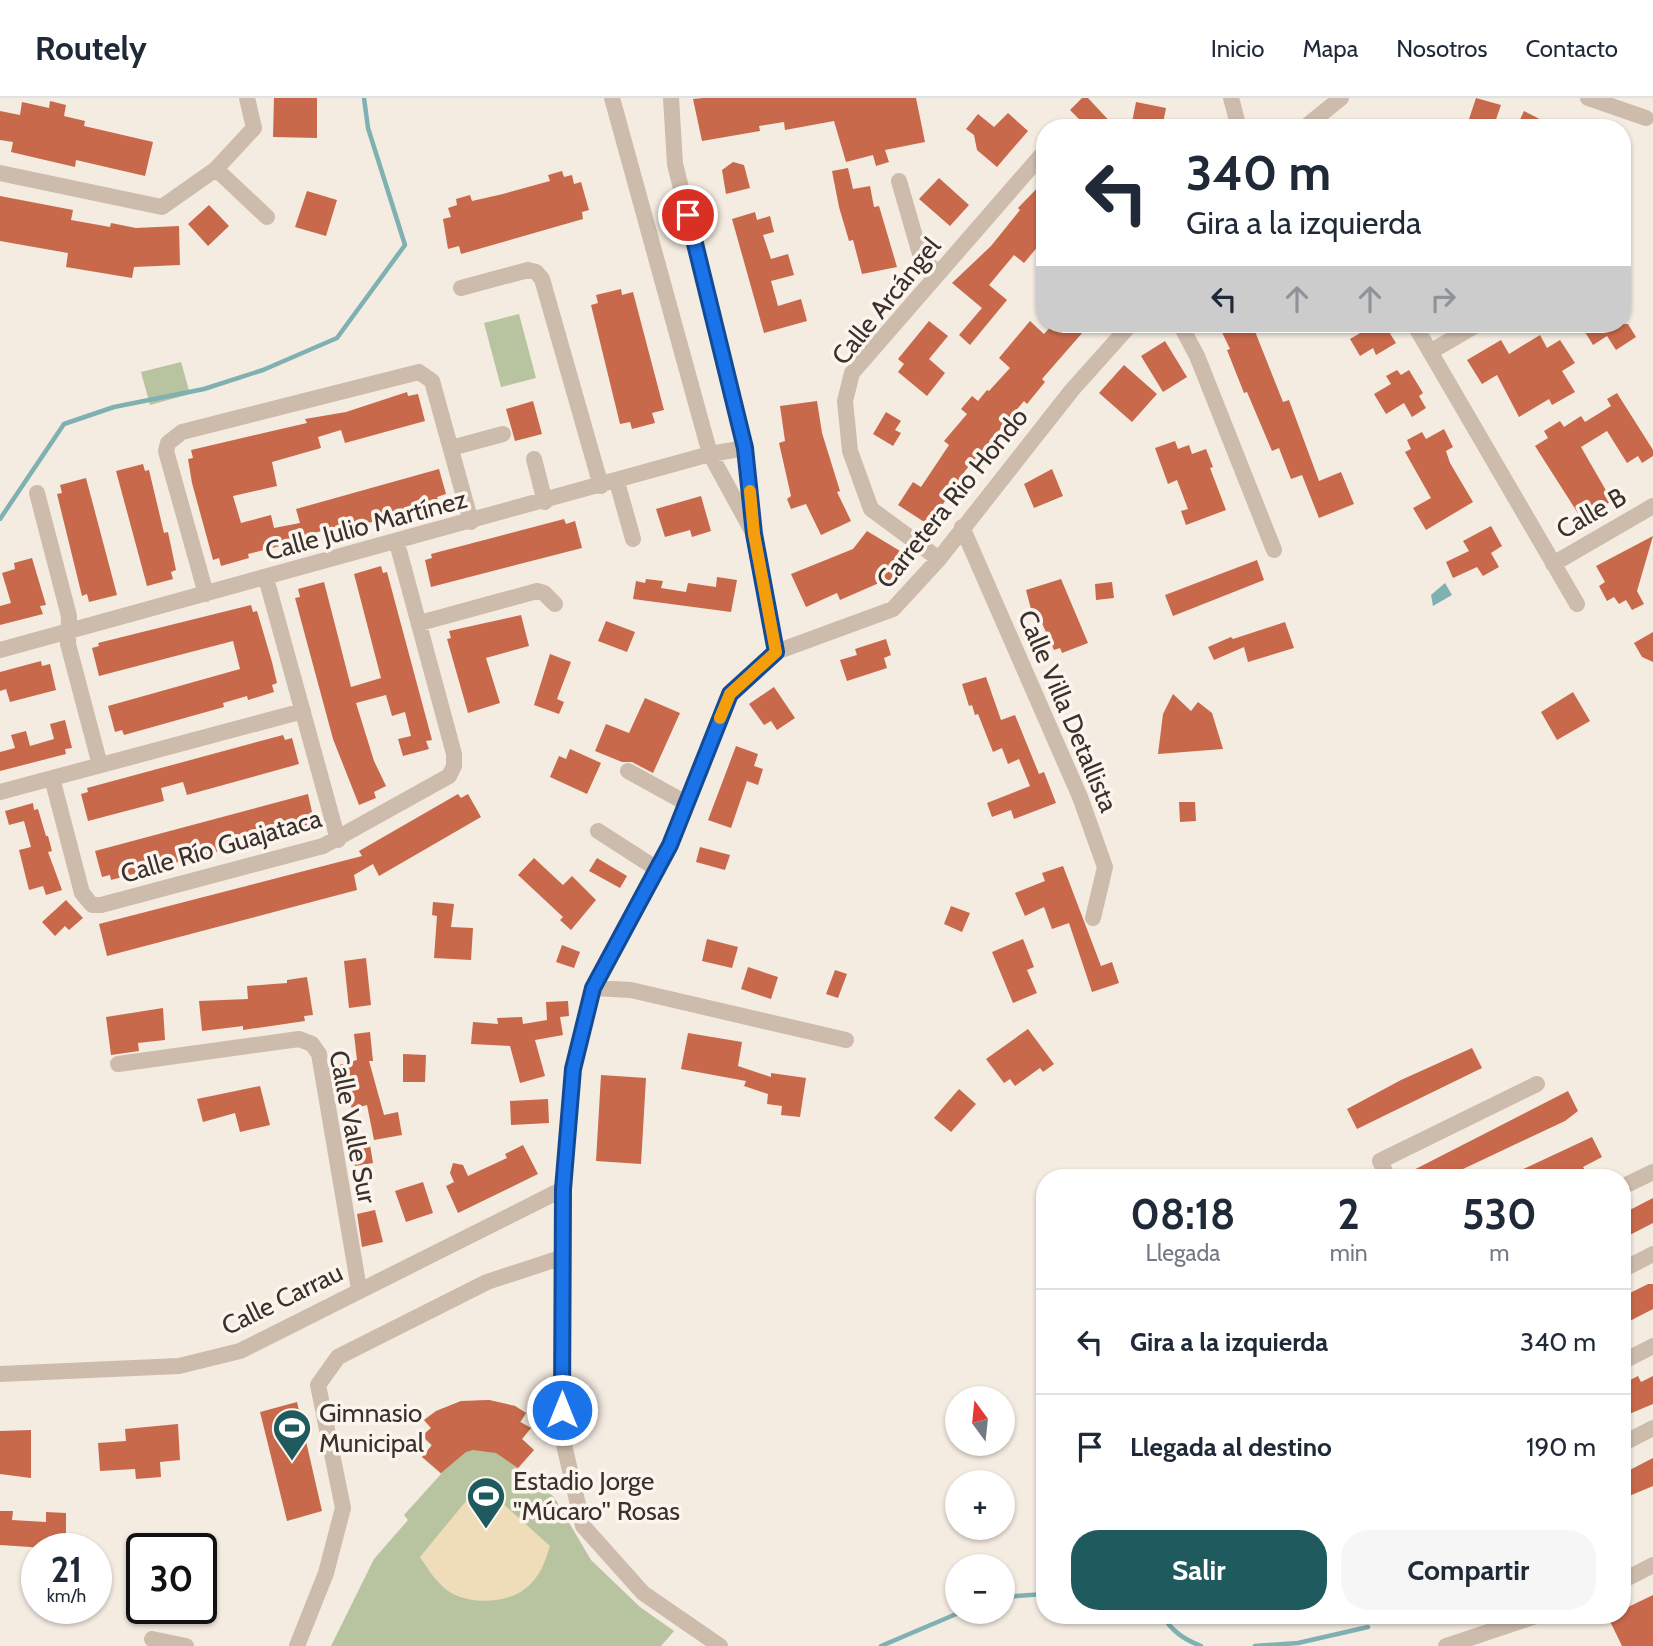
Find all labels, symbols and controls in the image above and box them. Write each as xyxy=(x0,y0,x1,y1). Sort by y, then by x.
text: Routely xyxy=(35,28,147,68)
text: Inicio xyxy=(1211,34,1264,63)
text: Mapa xyxy=(1302,34,1358,63)
text: Nosotros xyxy=(1396,34,1487,63)
text: Contacto xyxy=(1525,34,1618,63)
text: 340 m xyxy=(1186,143,1331,202)
icon: left xyxy=(1071,147,1162,238)
pin xyxy=(658,185,718,245)
icon: arrive xyxy=(669,196,707,234)
text: Gira a la izquierda xyxy=(1186,203,1421,242)
street label: Calle Arcángel xyxy=(825,231,947,371)
icon: left xyxy=(1205,280,1243,318)
icon: ahead xyxy=(1278,280,1316,318)
icon: ahead xyxy=(1351,280,1389,318)
icon: right xyxy=(1424,280,1462,318)
street label: Carretera Rio Hondo xyxy=(869,401,1035,595)
street label: Calle B xyxy=(1550,480,1632,546)
street label: Calle Julio Martínez xyxy=(262,483,470,567)
street label: Calle Villa Detallista xyxy=(1011,605,1125,817)
street label: Calle Río Guajataca xyxy=(117,802,326,890)
street label: Calle Valle Sur xyxy=(322,1048,384,1207)
text: 08:18 xyxy=(1130,1188,1235,1240)
text: 2 xyxy=(1338,1188,1360,1240)
text: 530 xyxy=(1462,1188,1537,1240)
text: Llegada xyxy=(1145,1239,1220,1267)
text: min xyxy=(1330,1239,1368,1267)
text: m xyxy=(1489,1239,1509,1267)
street label: Calle Carrau xyxy=(216,1256,348,1342)
icon: left xyxy=(1071,1323,1109,1361)
text: Gira a la izquierda xyxy=(1130,1326,1328,1358)
text: 340 m xyxy=(1520,1326,1596,1358)
position arrow xyxy=(525,1373,599,1447)
north arrow xyxy=(945,1386,1015,1456)
map controls xyxy=(945,1386,1015,1624)
place label: Gimnasio Municipal xyxy=(319,1397,424,1459)
sports icon: Gimnasio Municipal xyxy=(271,1407,313,1462)
icon: arrive xyxy=(1071,1428,1109,1466)
text: Llegada al destino xyxy=(1130,1431,1332,1463)
text: 190 m xyxy=(1526,1431,1596,1463)
place label: Estadio Jorge ''Múcaro'' Rosas xyxy=(513,1465,680,1527)
button: + xyxy=(945,1470,1015,1540)
sports icon: Estadio Jorge ''Múcaro'' Rosas xyxy=(465,1475,507,1530)
button: Salir xyxy=(1071,1530,1327,1610)
button: Compartir xyxy=(1341,1530,1596,1610)
speed limit sign: 30 xyxy=(126,1533,217,1624)
text: 21 xyxy=(51,1548,82,1591)
button: − xyxy=(945,1554,1015,1624)
text: km/h xyxy=(47,1585,86,1607)

